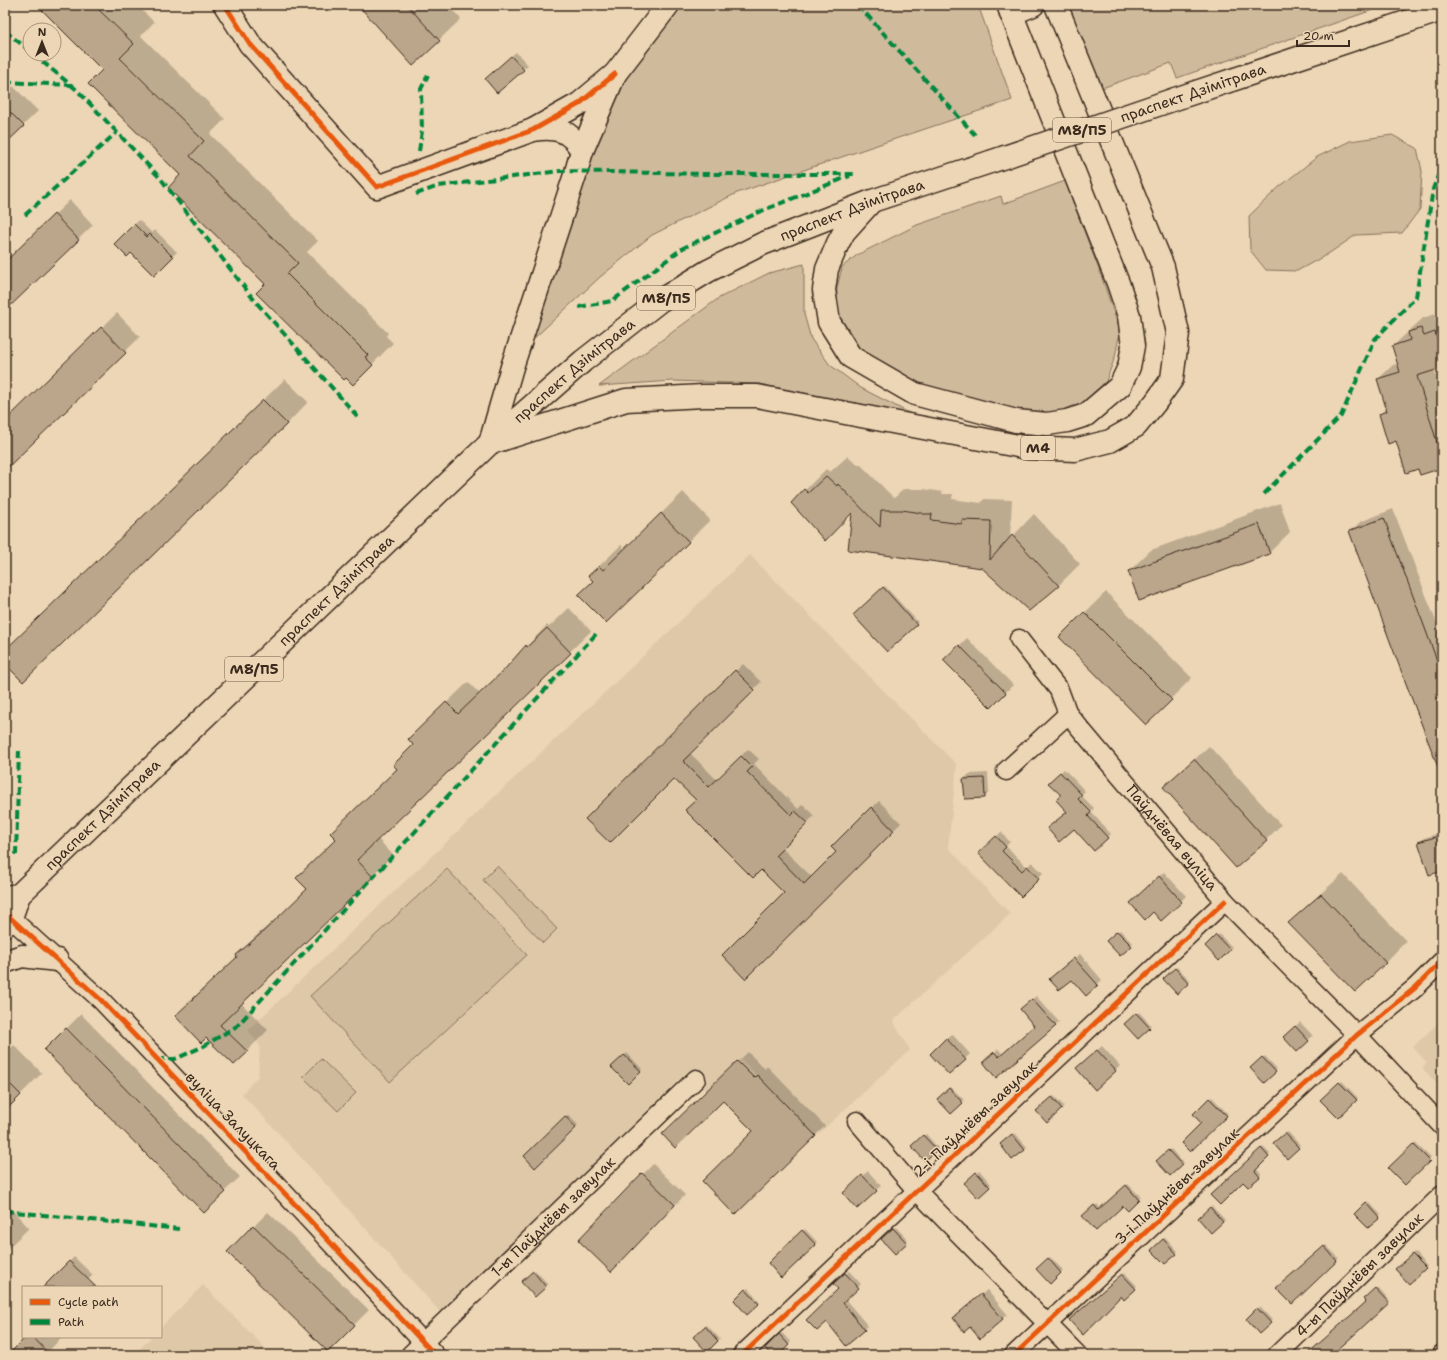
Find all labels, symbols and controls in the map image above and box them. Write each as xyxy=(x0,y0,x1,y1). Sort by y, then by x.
north arrow xyxy=(22,22,62,62)
scale bar xyxy=(1297,22,1349,48)
text: N xyxy=(38,25,47,40)
text: 20 m xyxy=(1303,28,1334,44)
street label: праспект Дзімітрава xyxy=(1118,58,1269,127)
road number: М8/П5 xyxy=(1053,118,1111,142)
street label: праспект Дзімітрава xyxy=(777,174,928,246)
road number: М8/П5 xyxy=(637,286,695,310)
street label: праспект Дзімітрава xyxy=(509,314,640,428)
road number: М4 xyxy=(1021,436,1055,460)
street label: праспект Дзімітрава xyxy=(274,530,399,651)
road number: М8/П5 xyxy=(225,657,283,681)
street label: праспект Дзімітрава xyxy=(41,754,165,875)
street label: Паўднёвая вуліца xyxy=(1122,781,1223,895)
street label: 2-і Паўднёвы завулак xyxy=(909,1056,1041,1182)
street label: вуліца Залуцкага xyxy=(181,1068,286,1175)
street label: 3-і Паўднёвы завулак xyxy=(1110,1123,1244,1249)
street label: 1-ы Паўднёвы завулак xyxy=(487,1152,620,1282)
street label: 4-ы Паўднёвы завулак xyxy=(1291,1208,1428,1341)
legend xyxy=(22,1286,162,1338)
text: Cycle path xyxy=(58,1294,119,1310)
text: Path xyxy=(58,1314,84,1330)

